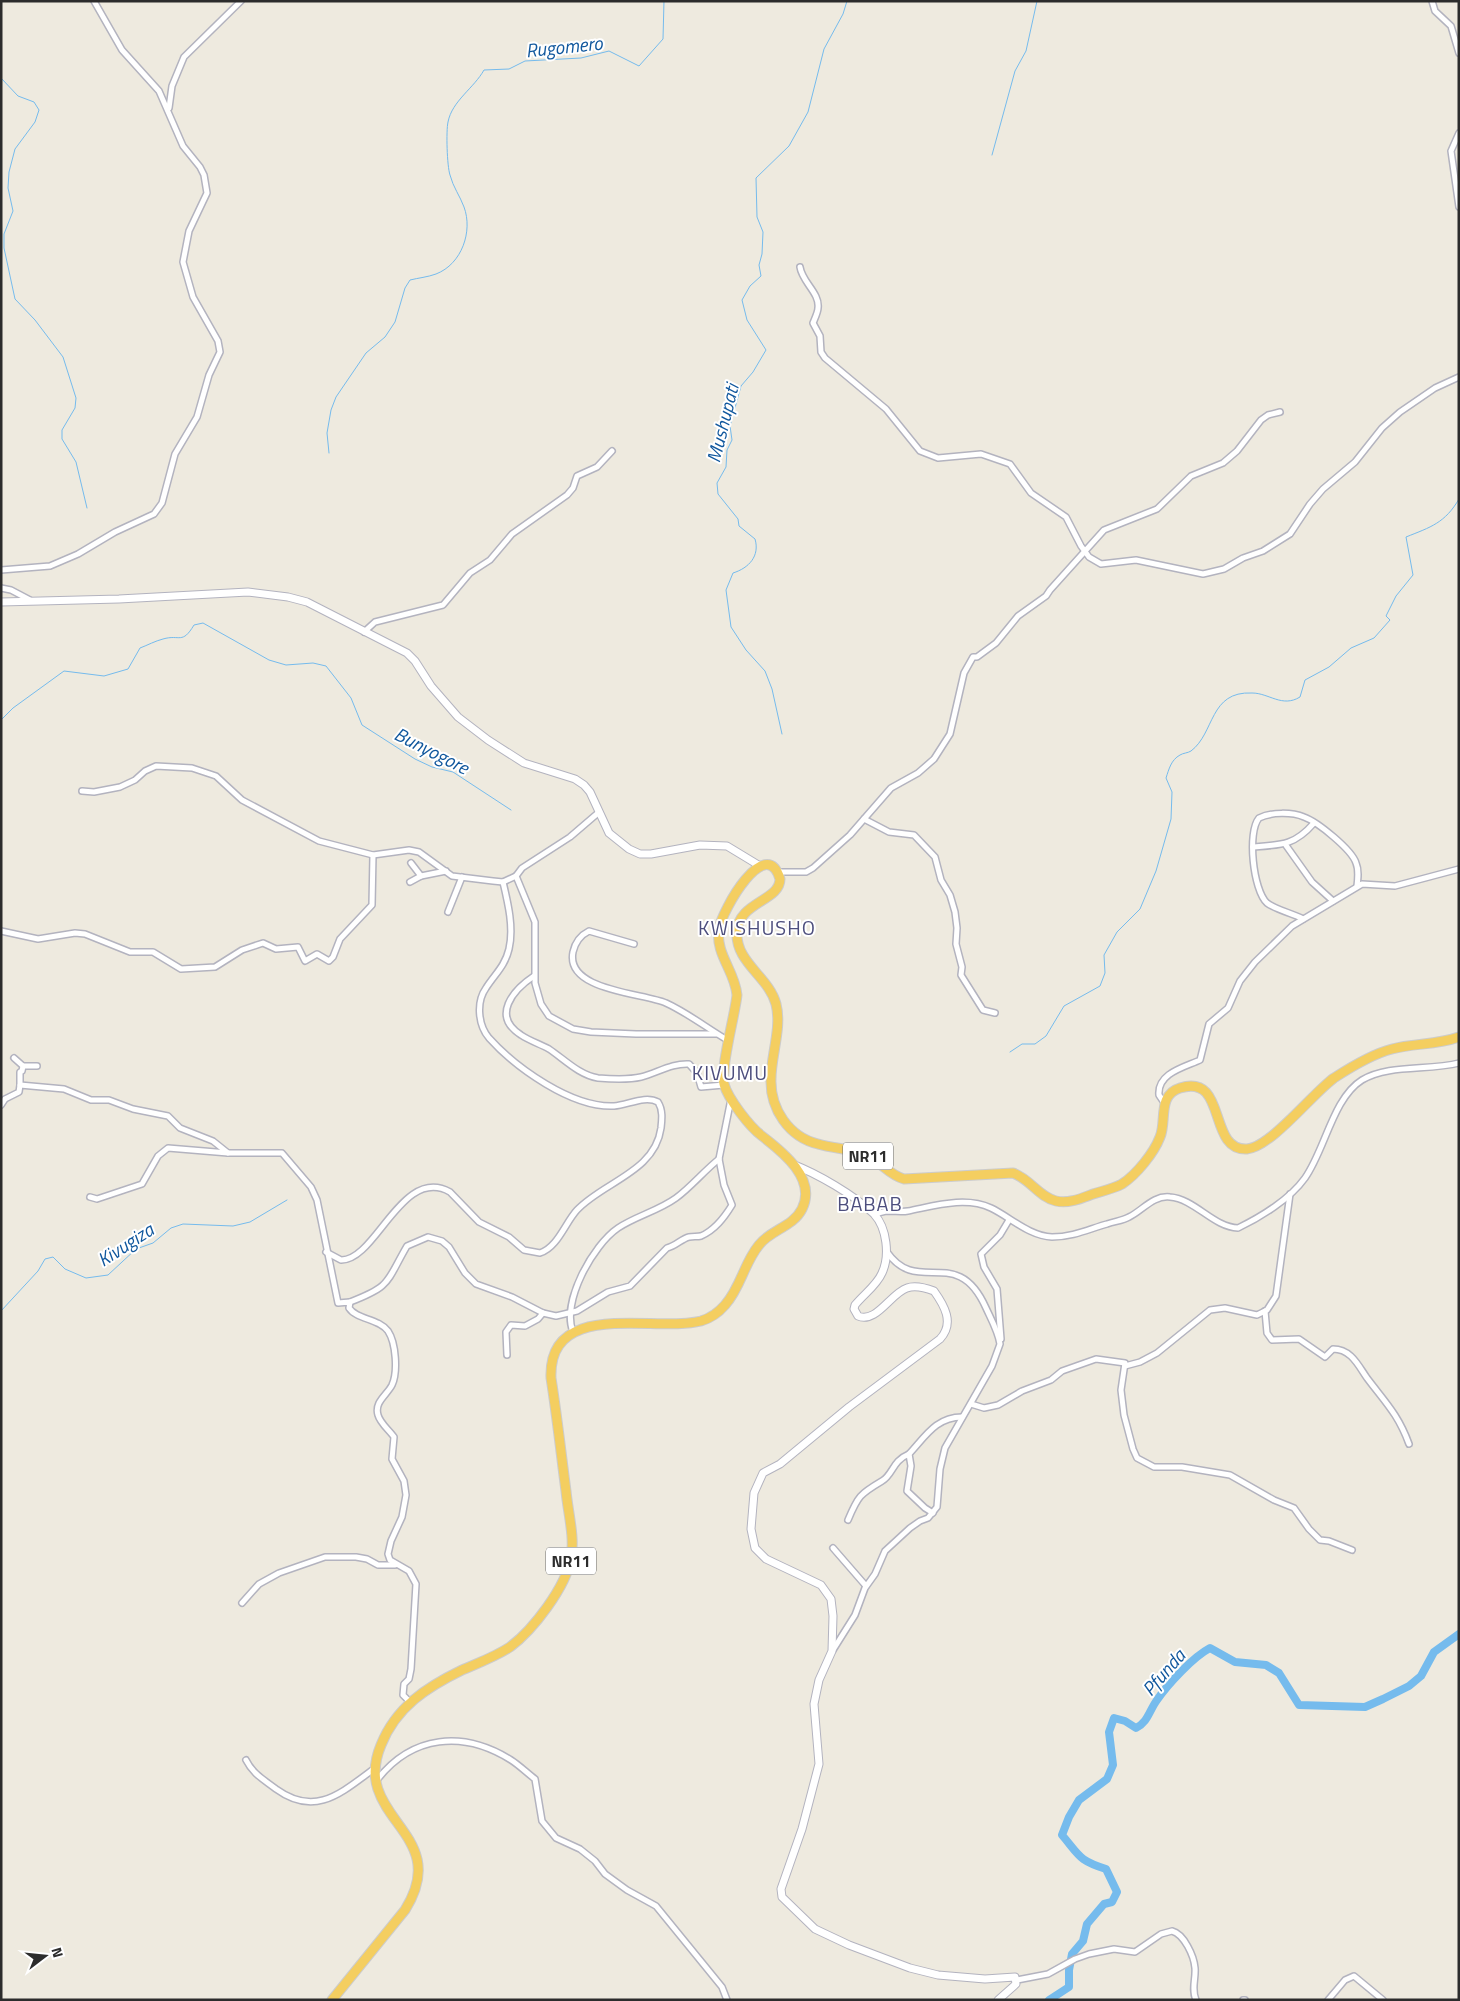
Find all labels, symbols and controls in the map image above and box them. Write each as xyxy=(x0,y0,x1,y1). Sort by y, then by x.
water label: Rugomero xyxy=(524,27,604,64)
water label: Mushupati xyxy=(698,379,746,465)
water label: Bunyogore xyxy=(390,719,475,782)
district label: KWISHUSHO xyxy=(698,912,816,943)
district label: KIVUMU xyxy=(692,1057,768,1088)
road number: NR11 xyxy=(843,1142,893,1170)
district label: BABAB xyxy=(837,1188,903,1219)
water label: Kivugiza xyxy=(91,1214,160,1273)
road number: NR11 xyxy=(546,1548,596,1574)
water label: Pfunda xyxy=(1134,1641,1193,1702)
north arrow xyxy=(20,1931,70,1981)
text: N xyxy=(47,1945,69,1960)

